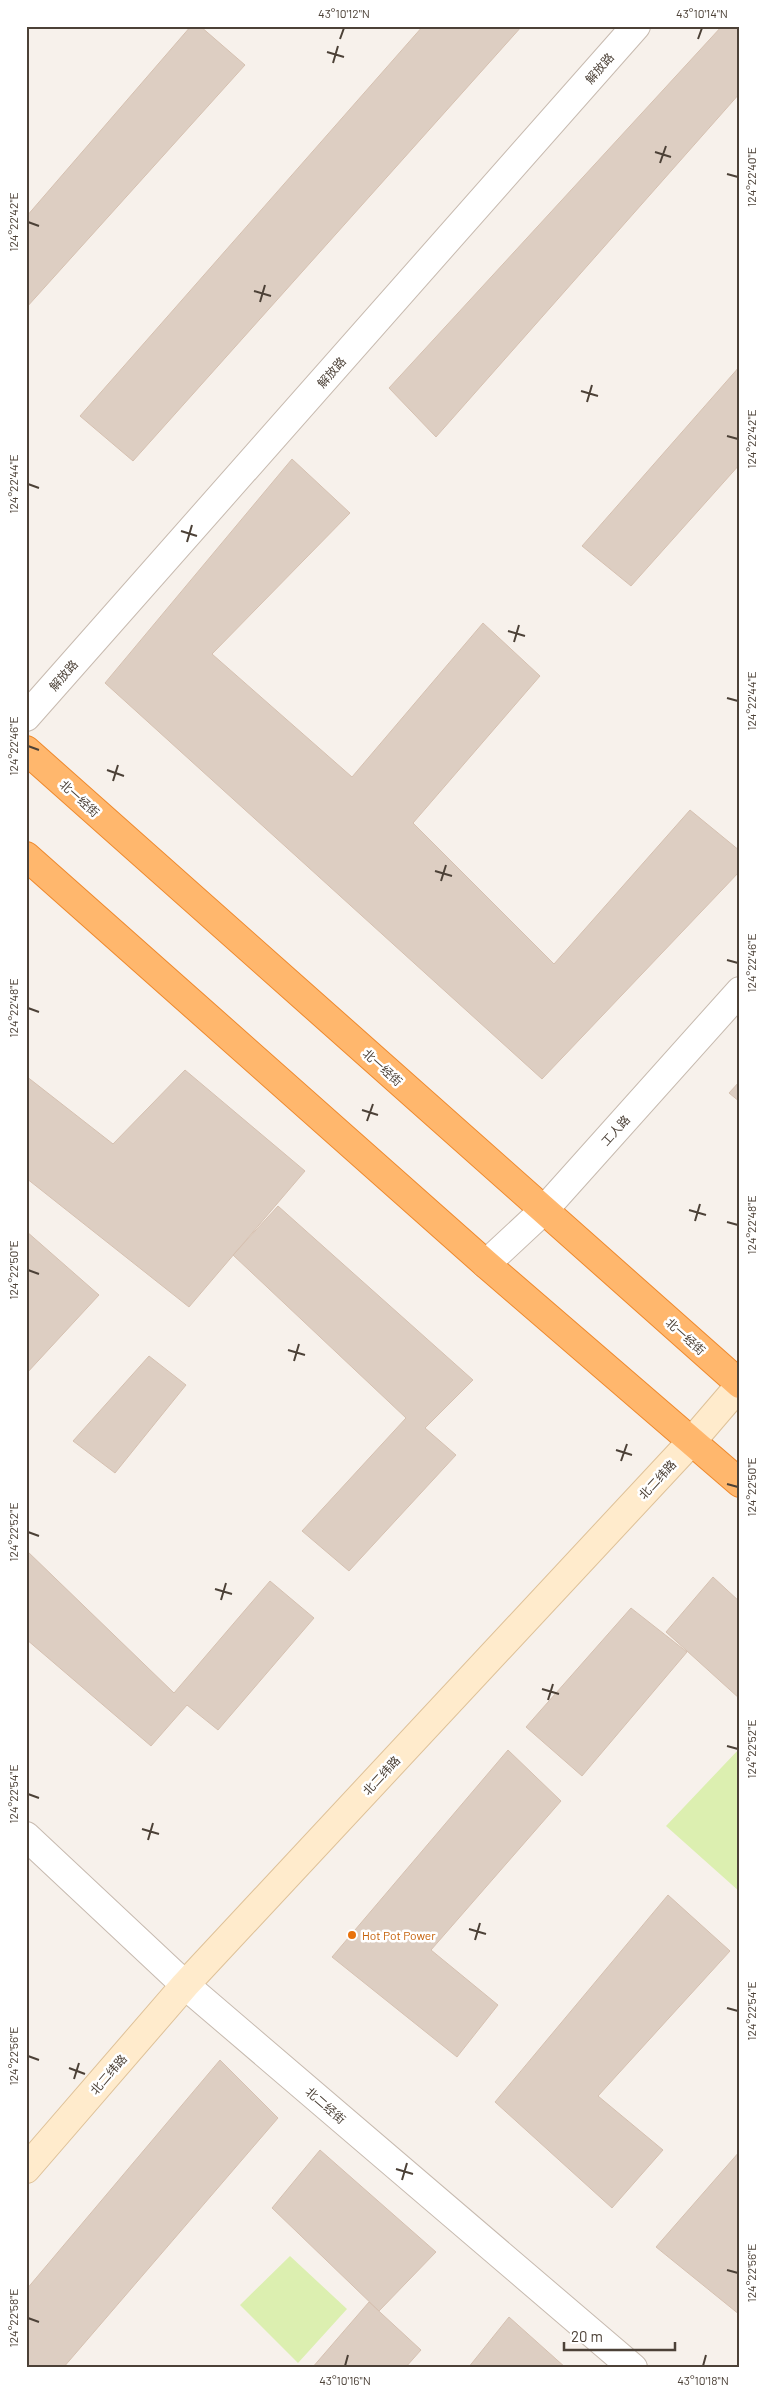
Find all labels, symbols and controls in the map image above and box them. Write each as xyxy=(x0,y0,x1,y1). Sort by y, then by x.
text: 43°10'12"N xyxy=(318,6,370,20)
text: 43°10'14"N xyxy=(676,6,728,20)
street label: 解放路 xyxy=(582,50,616,86)
text: 124°22'40"E xyxy=(744,147,758,207)
text: 124°22'42"E xyxy=(6,192,20,252)
street label: 解放路 xyxy=(314,354,348,390)
text: 124°22'42"E xyxy=(744,409,758,469)
text: 124°22'44"E xyxy=(6,454,20,514)
street label: 解放路 xyxy=(46,657,80,693)
text: 124°22'44"E xyxy=(744,671,758,731)
text: 124°22'46"E xyxy=(6,716,20,776)
street label: 北一经街 xyxy=(57,777,103,819)
text: 124°22'46"E xyxy=(744,933,758,993)
text: 124°22'48"E xyxy=(6,978,20,1038)
street label: 北一经街 xyxy=(360,1046,406,1088)
street label: 工人路 xyxy=(598,1112,632,1148)
text: 124°22'48"E xyxy=(744,1195,758,1255)
text: 124°22'50"E xyxy=(6,1240,20,1300)
street label: 北一经街 xyxy=(663,1315,709,1357)
street label: 北二纬路 xyxy=(636,1457,678,1501)
text: 124°22'50"E xyxy=(744,1457,758,1517)
text: 124°22'52"E xyxy=(6,1502,20,1562)
text: 124°22'52"E xyxy=(744,1719,758,1779)
street label: 北二纬路 xyxy=(360,1753,402,1797)
text: 124°22'54"E xyxy=(6,1764,20,1824)
place label: Hot Pot Power xyxy=(362,1928,436,1942)
marker: Hot Pot Power xyxy=(346,1929,358,1941)
text: 124°22'54"E xyxy=(744,1981,758,2041)
text: 124°22'56"E xyxy=(6,2026,20,2086)
street label: 北二纬路 xyxy=(87,2051,129,2097)
street label: 北二经街 xyxy=(303,2084,349,2126)
text: 124°22'56"E xyxy=(744,2243,758,2303)
text: 124°22'58"E xyxy=(6,2288,20,2348)
scale bar xyxy=(564,2319,675,2351)
text: 20 m xyxy=(571,2327,603,2345)
text: 43°10'16"N xyxy=(319,2373,371,2387)
text: 43°10'18"N xyxy=(677,2373,729,2387)

